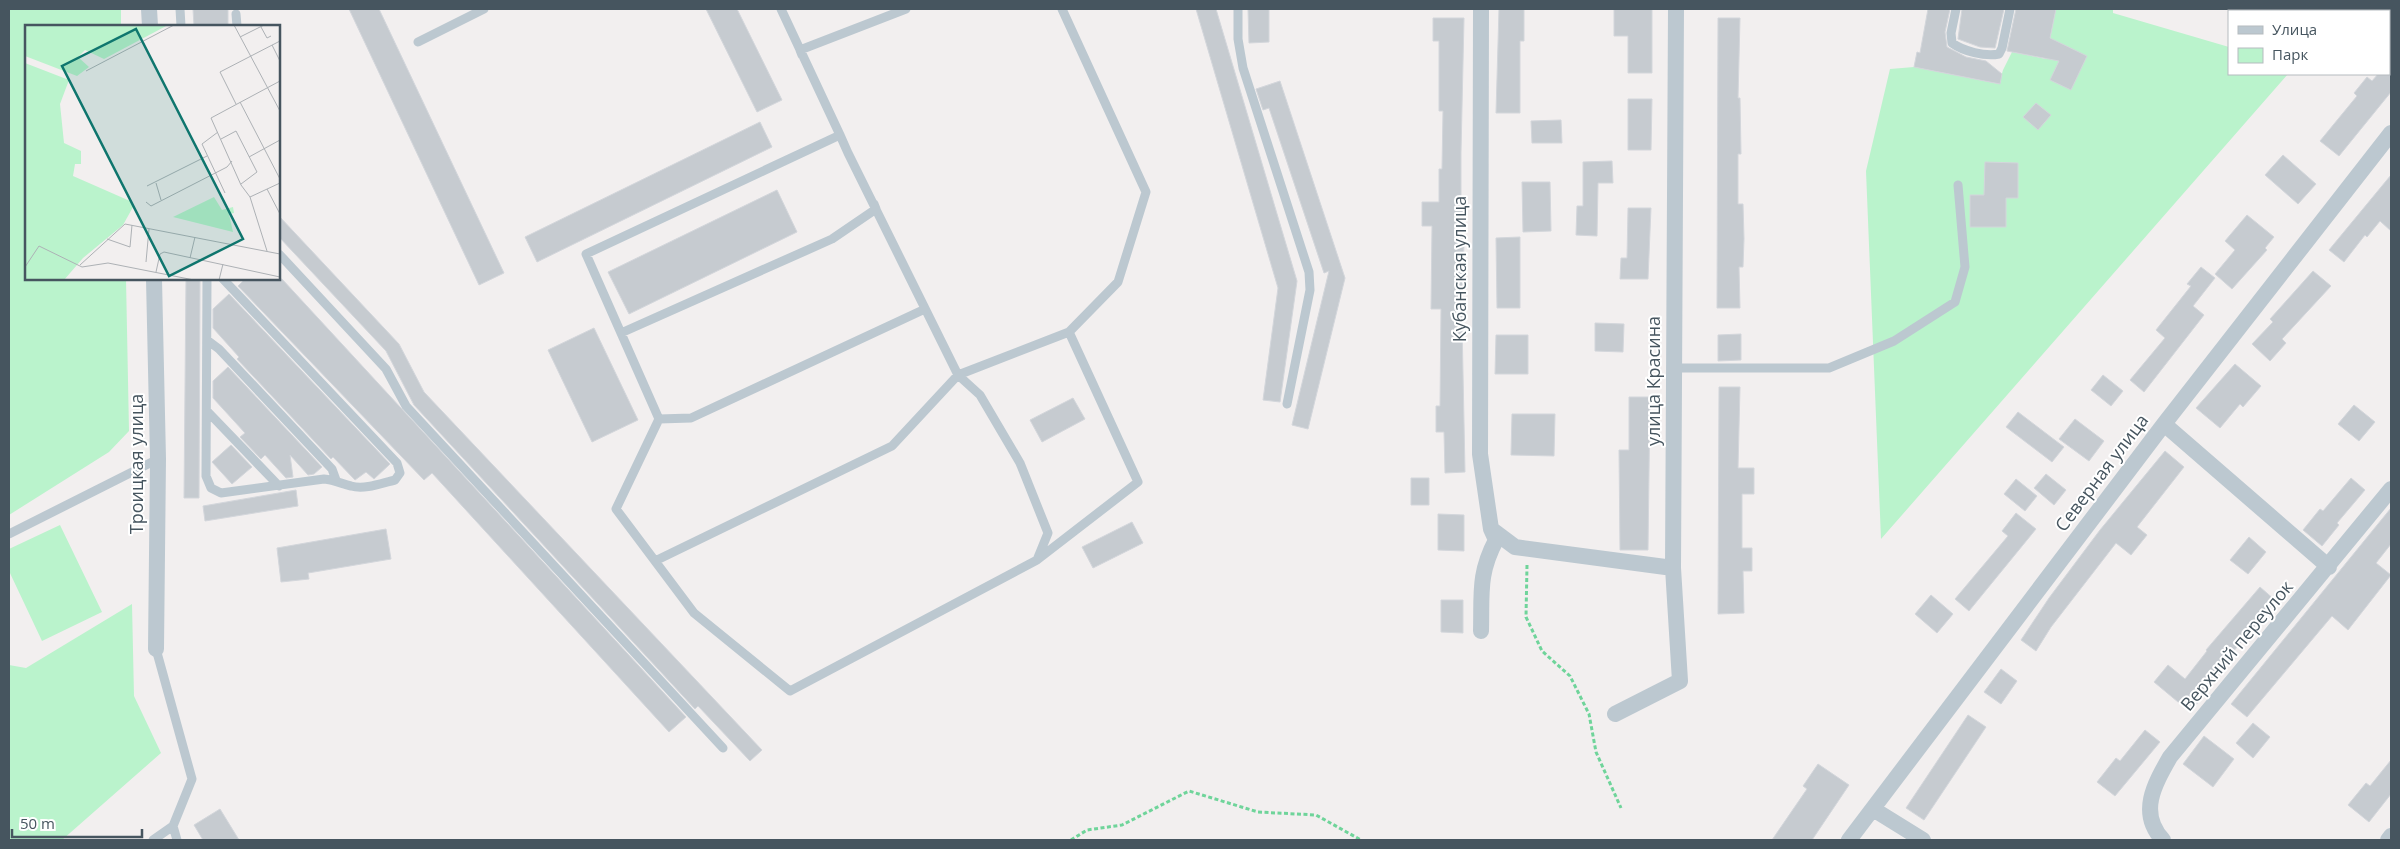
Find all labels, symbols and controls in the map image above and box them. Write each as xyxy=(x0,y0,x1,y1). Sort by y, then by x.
legend xyxy=(2228,10,2390,75)
text: Улица xyxy=(2272,19,2317,39)
inset map xyxy=(25,25,280,280)
text: Парк xyxy=(2272,44,2308,64)
street label: Кубанская улица xyxy=(1447,196,1471,342)
street label: улица Красина xyxy=(1641,316,1665,446)
street label: Троицкая улица xyxy=(124,394,148,534)
street label: Северная улица xyxy=(2049,409,2153,536)
street label: Верхний переулок xyxy=(2175,575,2298,715)
scale bar xyxy=(12,806,142,838)
text: 50 m xyxy=(20,813,55,833)

